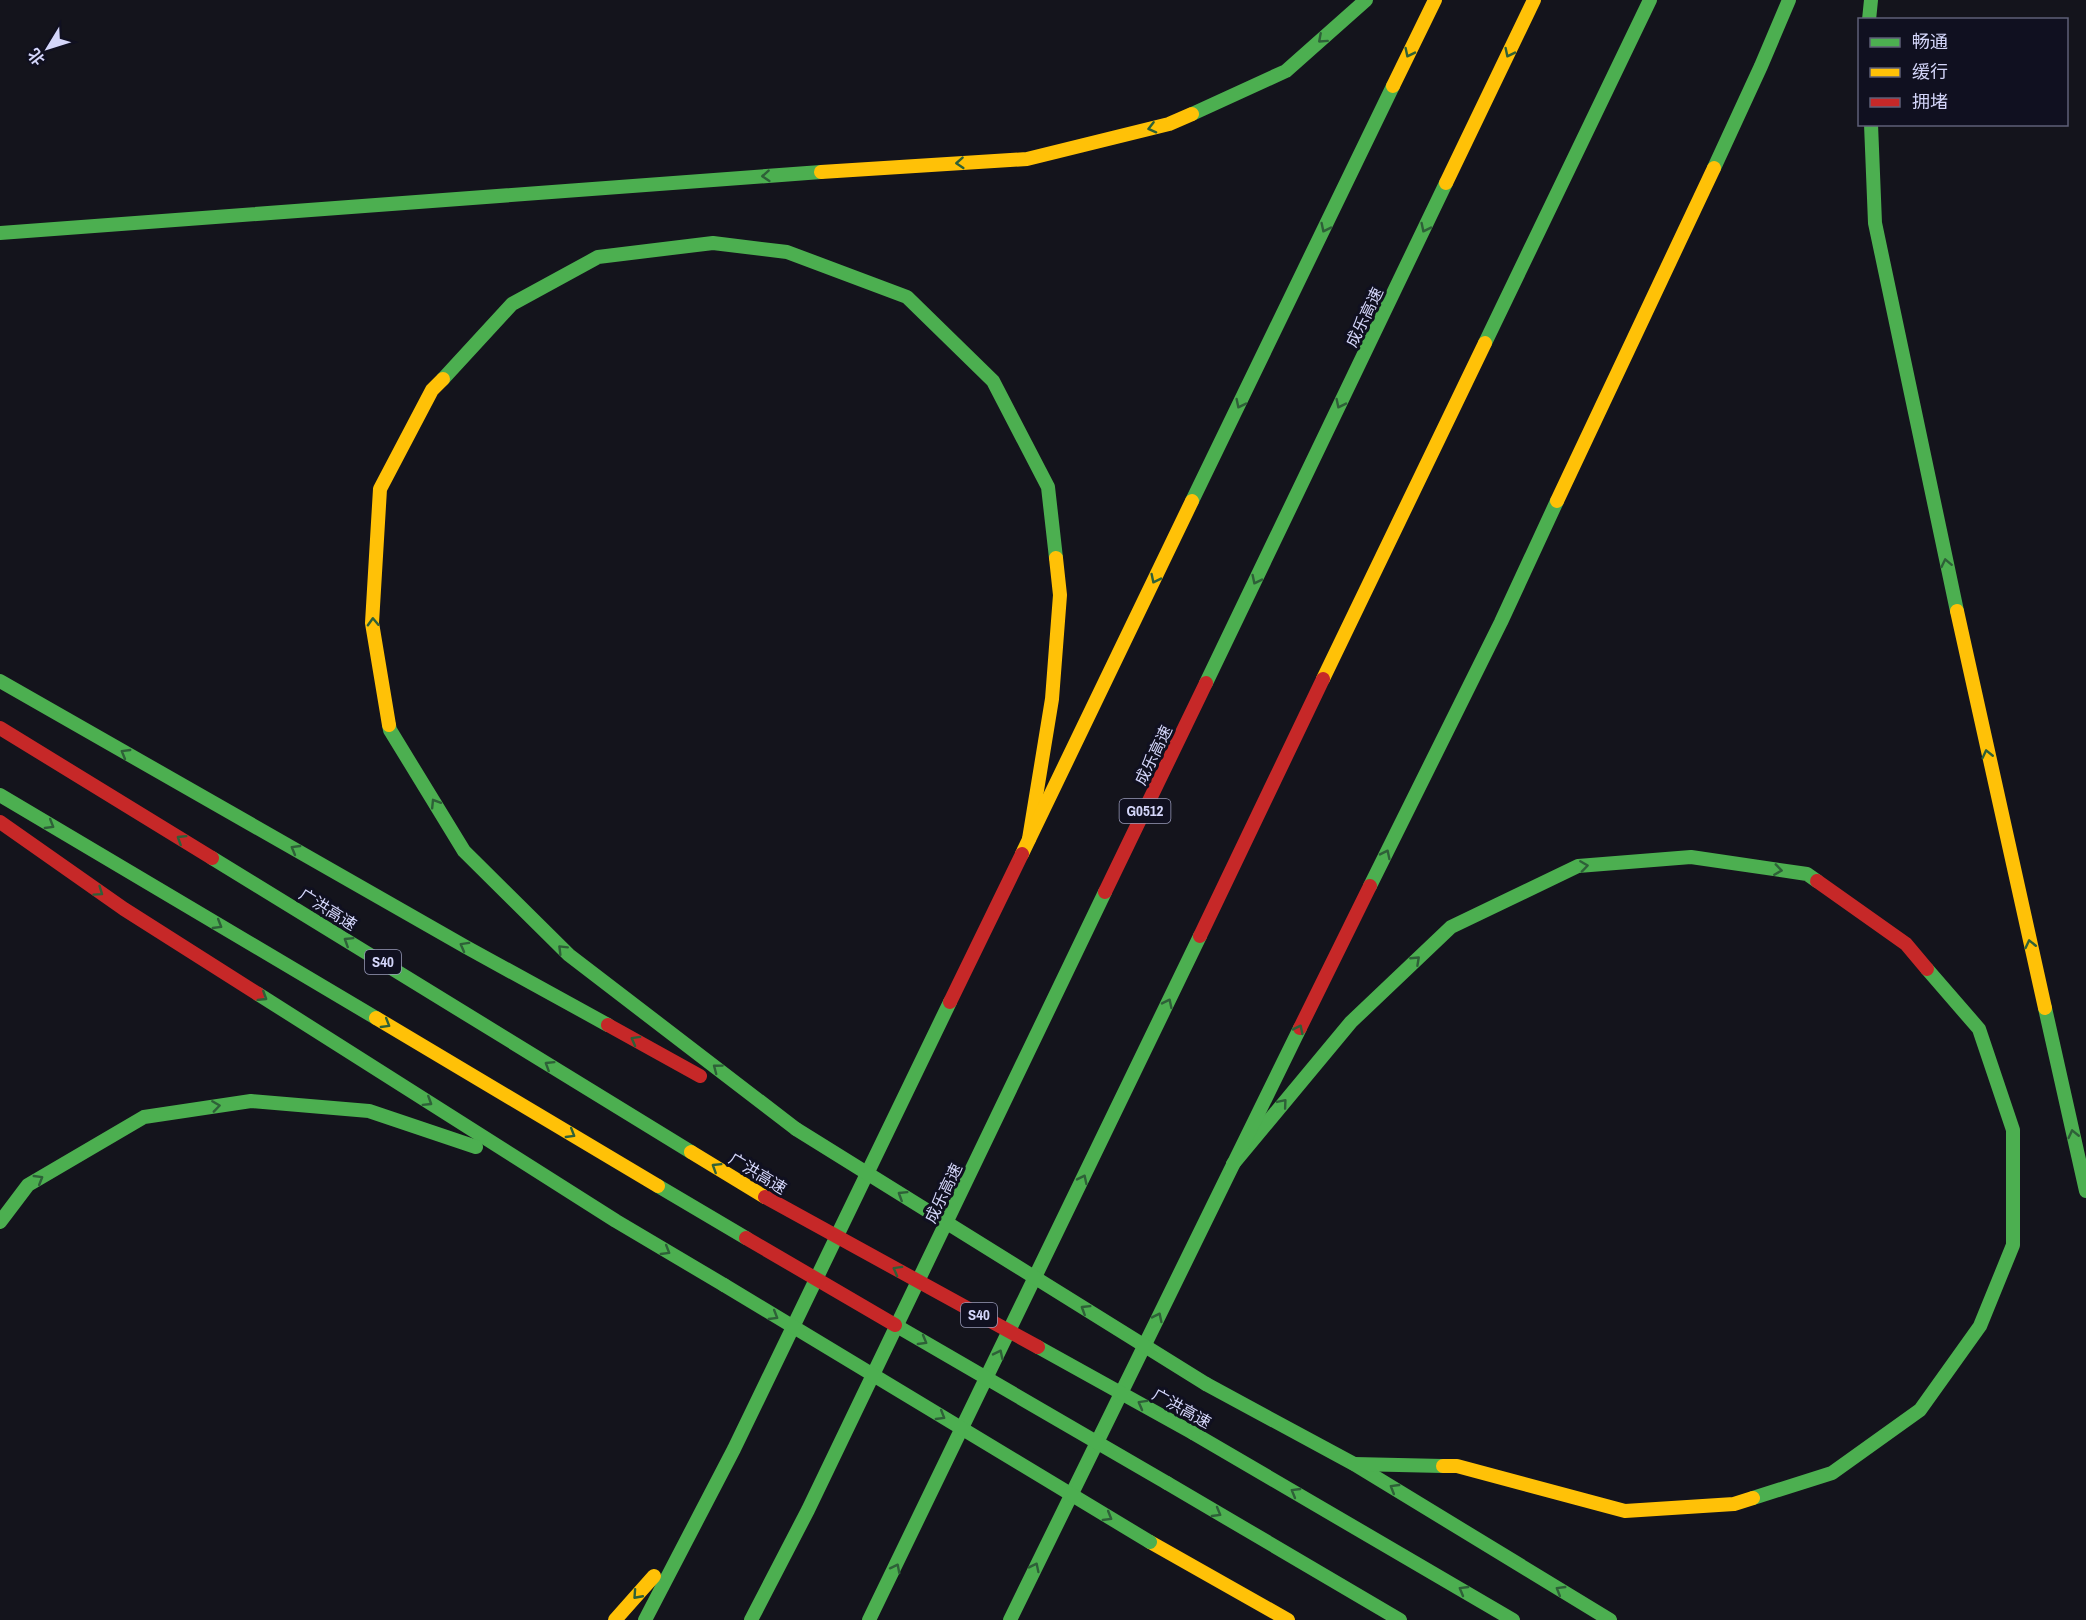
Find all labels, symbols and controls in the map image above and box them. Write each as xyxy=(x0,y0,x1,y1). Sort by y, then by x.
north arrow xyxy=(18,18,78,78)
legend xyxy=(1858,18,2068,126)
text: 畅通 xyxy=(1912,29,1948,54)
one-way arrow xyxy=(1318,32,1329,43)
text: 北 xyxy=(23,44,50,70)
one-way arrow xyxy=(1405,46,1417,57)
one-way arrow xyxy=(1505,46,1517,57)
text: 缓行 xyxy=(1912,59,1948,84)
text: 拥堵 xyxy=(1912,89,1948,114)
one-way arrow xyxy=(1147,121,1157,134)
one-way arrow xyxy=(956,157,965,170)
one-way arrow xyxy=(761,169,770,182)
one-way arrow xyxy=(1320,222,1332,233)
one-way arrow xyxy=(1420,222,1432,233)
street label: 成乐高速 xyxy=(1340,283,1388,351)
one-way arrow xyxy=(1235,397,1247,408)
one-way arrow xyxy=(1336,398,1348,409)
one-way arrow xyxy=(1941,558,1954,568)
one-way arrow xyxy=(1150,573,1162,584)
one-way arrow xyxy=(1251,573,1263,584)
one-way arrow xyxy=(367,617,379,626)
street label: 成乐高速 xyxy=(1129,721,1177,789)
one-way arrow xyxy=(121,748,131,760)
one-way arrow xyxy=(1981,749,1994,759)
one-way arrow xyxy=(430,799,442,809)
road number: G0512 xyxy=(1120,799,1170,823)
one-way arrow xyxy=(44,818,54,829)
one-way arrow xyxy=(177,834,187,846)
one-way arrow xyxy=(290,845,301,857)
one-way arrow xyxy=(1379,849,1390,860)
one-way arrow xyxy=(1579,860,1589,872)
one-way arrow xyxy=(1773,864,1782,876)
street label: 广洪高速 xyxy=(295,883,361,935)
one-way arrow xyxy=(93,885,104,896)
one-way arrow xyxy=(212,917,222,929)
one-way arrow xyxy=(343,937,354,948)
one-way arrow xyxy=(2024,939,2037,949)
one-way arrow xyxy=(460,942,470,953)
one-way arrow xyxy=(559,945,570,956)
road number: S40 xyxy=(365,950,401,974)
one-way arrow xyxy=(1410,956,1420,967)
one-way arrow xyxy=(257,990,267,1002)
one-way arrow xyxy=(1160,998,1172,1009)
one-way arrow xyxy=(380,1017,390,1029)
one-way arrow xyxy=(1292,1024,1304,1035)
one-way arrow xyxy=(631,1036,641,1047)
one-way arrow xyxy=(545,1061,556,1072)
one-way arrow xyxy=(712,1064,723,1075)
one-way arrow xyxy=(422,1094,432,1106)
one-way arrow xyxy=(1276,1098,1287,1109)
one-way arrow xyxy=(212,1101,221,1113)
one-way arrow xyxy=(565,1127,575,1139)
one-way arrow xyxy=(2067,1130,2080,1140)
street label: 广洪高速 xyxy=(725,1147,791,1199)
street label: 成乐高速 xyxy=(919,1159,967,1227)
one-way arrow xyxy=(712,1162,722,1174)
one-way arrow xyxy=(1076,1174,1088,1185)
one-way arrow xyxy=(33,1175,43,1186)
one-way arrow xyxy=(898,1190,908,1202)
one-way arrow xyxy=(660,1244,670,1255)
one-way arrow xyxy=(893,1266,904,1277)
road number: S40 xyxy=(961,1303,997,1327)
one-way arrow xyxy=(1081,1304,1091,1316)
one-way arrow xyxy=(768,1308,778,1320)
one-way arrow xyxy=(1150,1312,1162,1323)
one-way arrow xyxy=(917,1334,927,1345)
one-way arrow xyxy=(991,1350,1003,1361)
street label: 广洪高速 xyxy=(1149,1383,1215,1433)
one-way arrow xyxy=(1138,1400,1148,1411)
one-way arrow xyxy=(935,1409,945,1421)
one-way arrow xyxy=(1390,1483,1400,1495)
one-way arrow xyxy=(1290,1488,1301,1499)
one-way arrow xyxy=(1211,1505,1221,1517)
one-way arrow xyxy=(1102,1509,1112,1521)
one-way arrow xyxy=(1028,1563,1040,1574)
one-way arrow xyxy=(889,1564,900,1574)
one-way arrow xyxy=(1556,1585,1566,1597)
one-way arrow xyxy=(1459,1586,1469,1598)
one-way arrow xyxy=(633,1588,644,1599)

